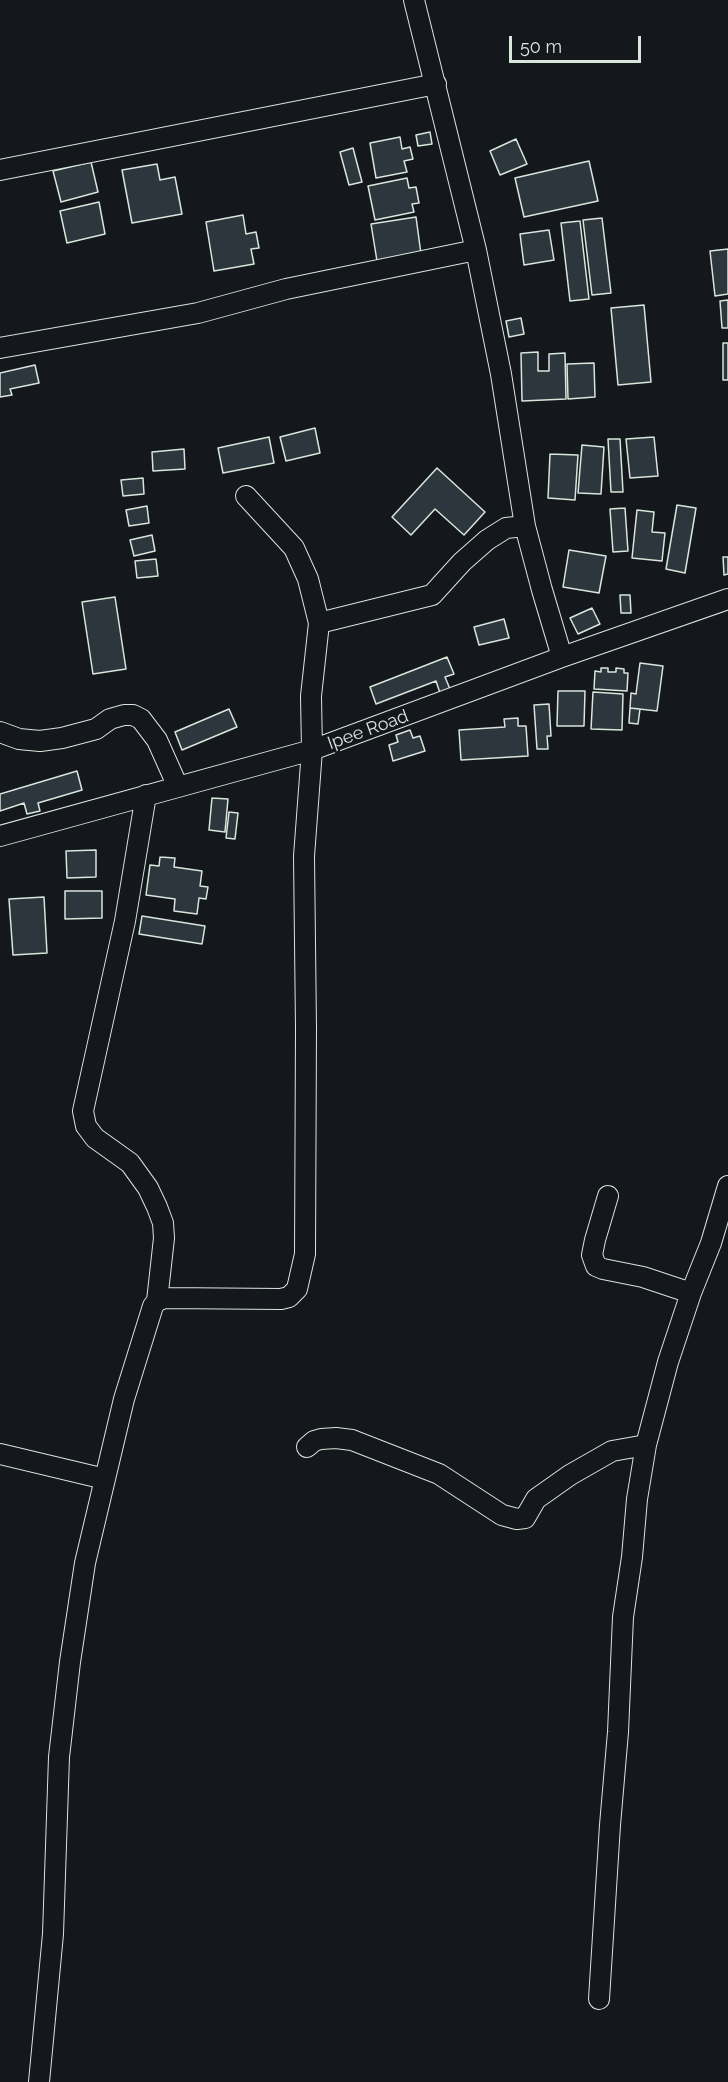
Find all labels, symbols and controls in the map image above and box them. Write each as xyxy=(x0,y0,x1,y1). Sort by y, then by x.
scale bar xyxy=(512,24,644,62)
text: 50 m xyxy=(520,36,562,57)
street label: Ipee Road xyxy=(325,705,411,755)

